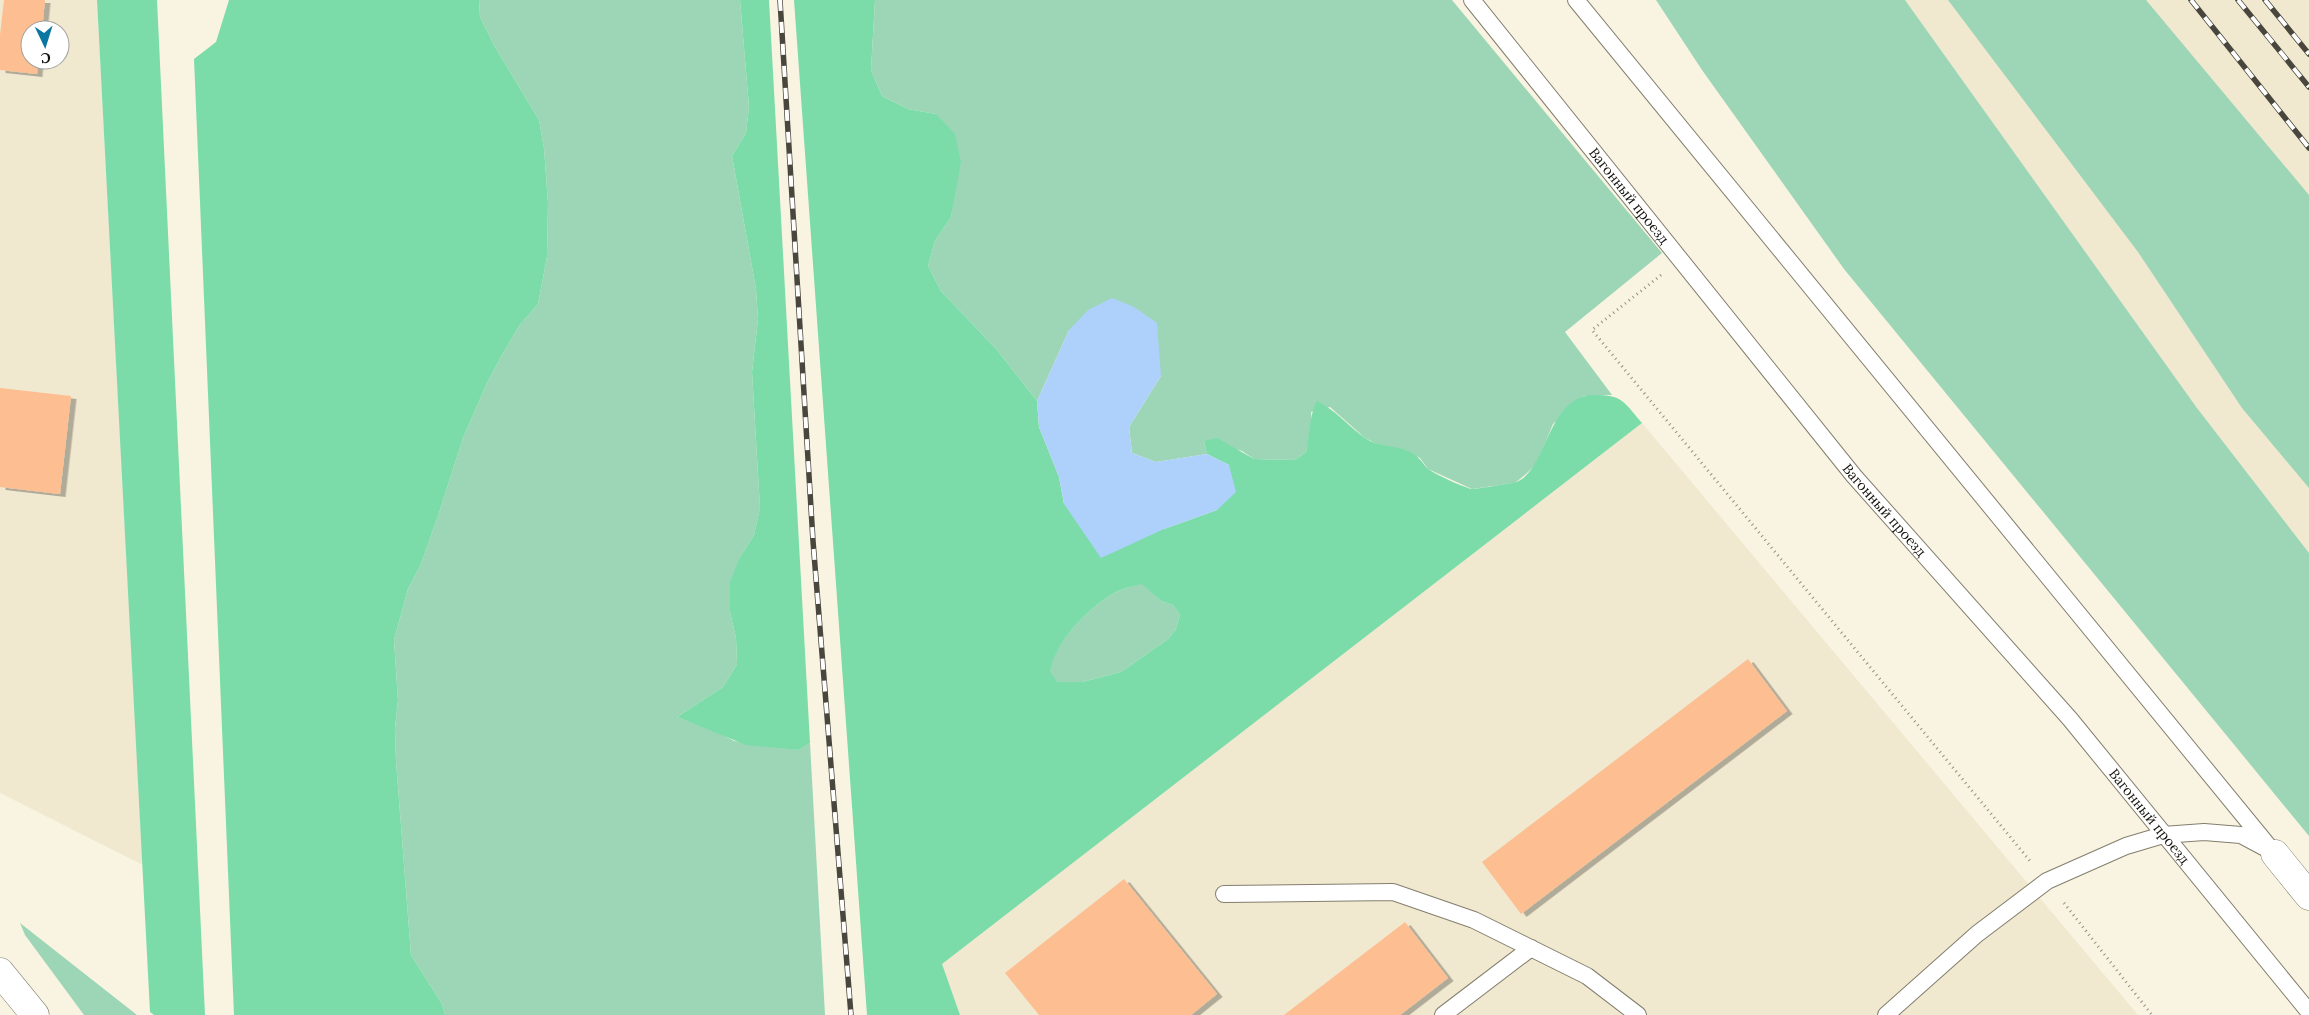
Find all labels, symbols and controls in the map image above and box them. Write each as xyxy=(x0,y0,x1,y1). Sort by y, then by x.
north arrow xyxy=(20,20,70,70)
text: С xyxy=(40,49,51,67)
street label: Вагонный проезд xyxy=(1585,144,1673,247)
street label: Вагонный проезд xyxy=(1839,460,1930,560)
street label: Вагонный проезд xyxy=(2105,765,2194,868)

